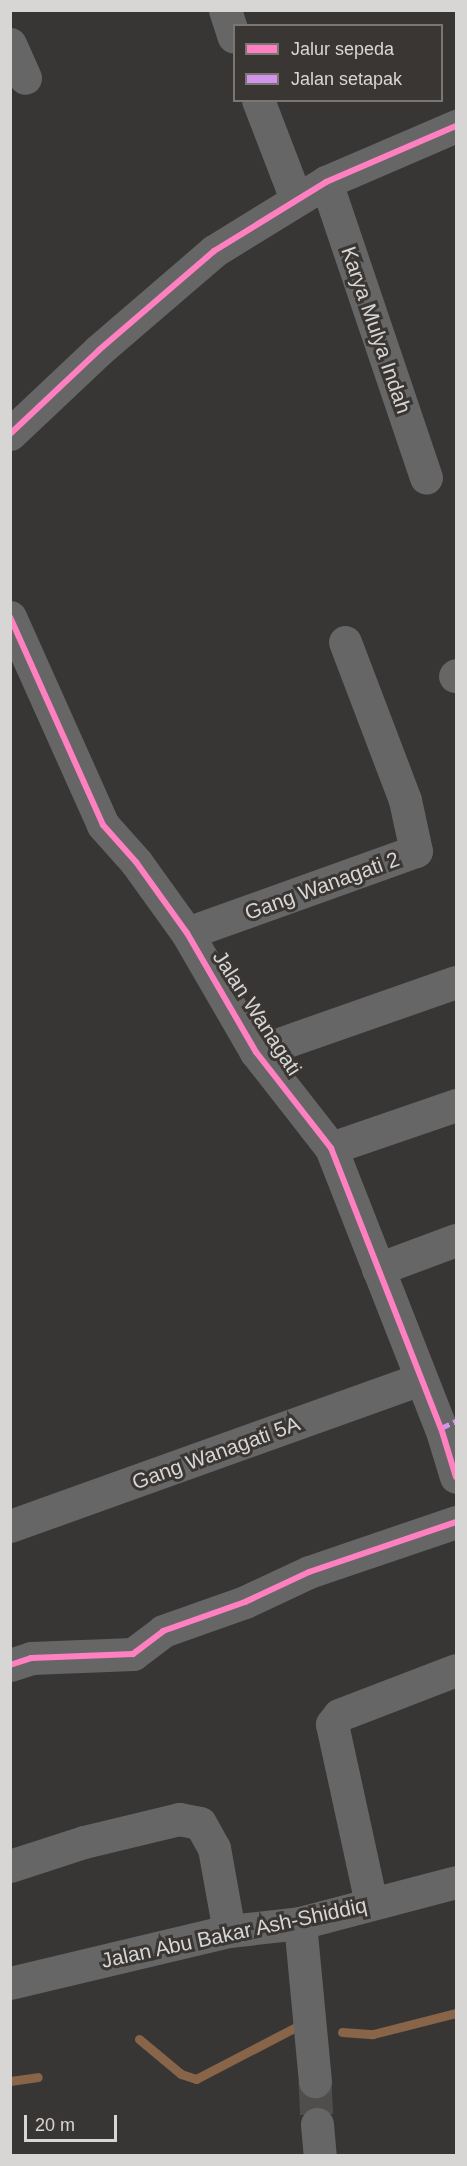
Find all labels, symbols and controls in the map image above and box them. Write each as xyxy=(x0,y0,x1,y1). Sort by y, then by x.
legend xyxy=(233,24,443,102)
text: Jalur sepeda xyxy=(291,39,394,59)
text: Jalan setapak xyxy=(291,69,402,89)
street label: Karya Mulya Indah xyxy=(336,243,416,417)
street label: Gang Wanagati 2 xyxy=(241,846,403,926)
street label: Jalan Wanagati xyxy=(207,946,307,1080)
street label: Gang Wanagati 5A xyxy=(129,1411,303,1495)
street label: Jalan Abu Bakar Ash-Shiddiq xyxy=(98,1892,370,1974)
scale bar xyxy=(27,2103,120,2141)
text: 20 m xyxy=(35,2115,75,2135)

